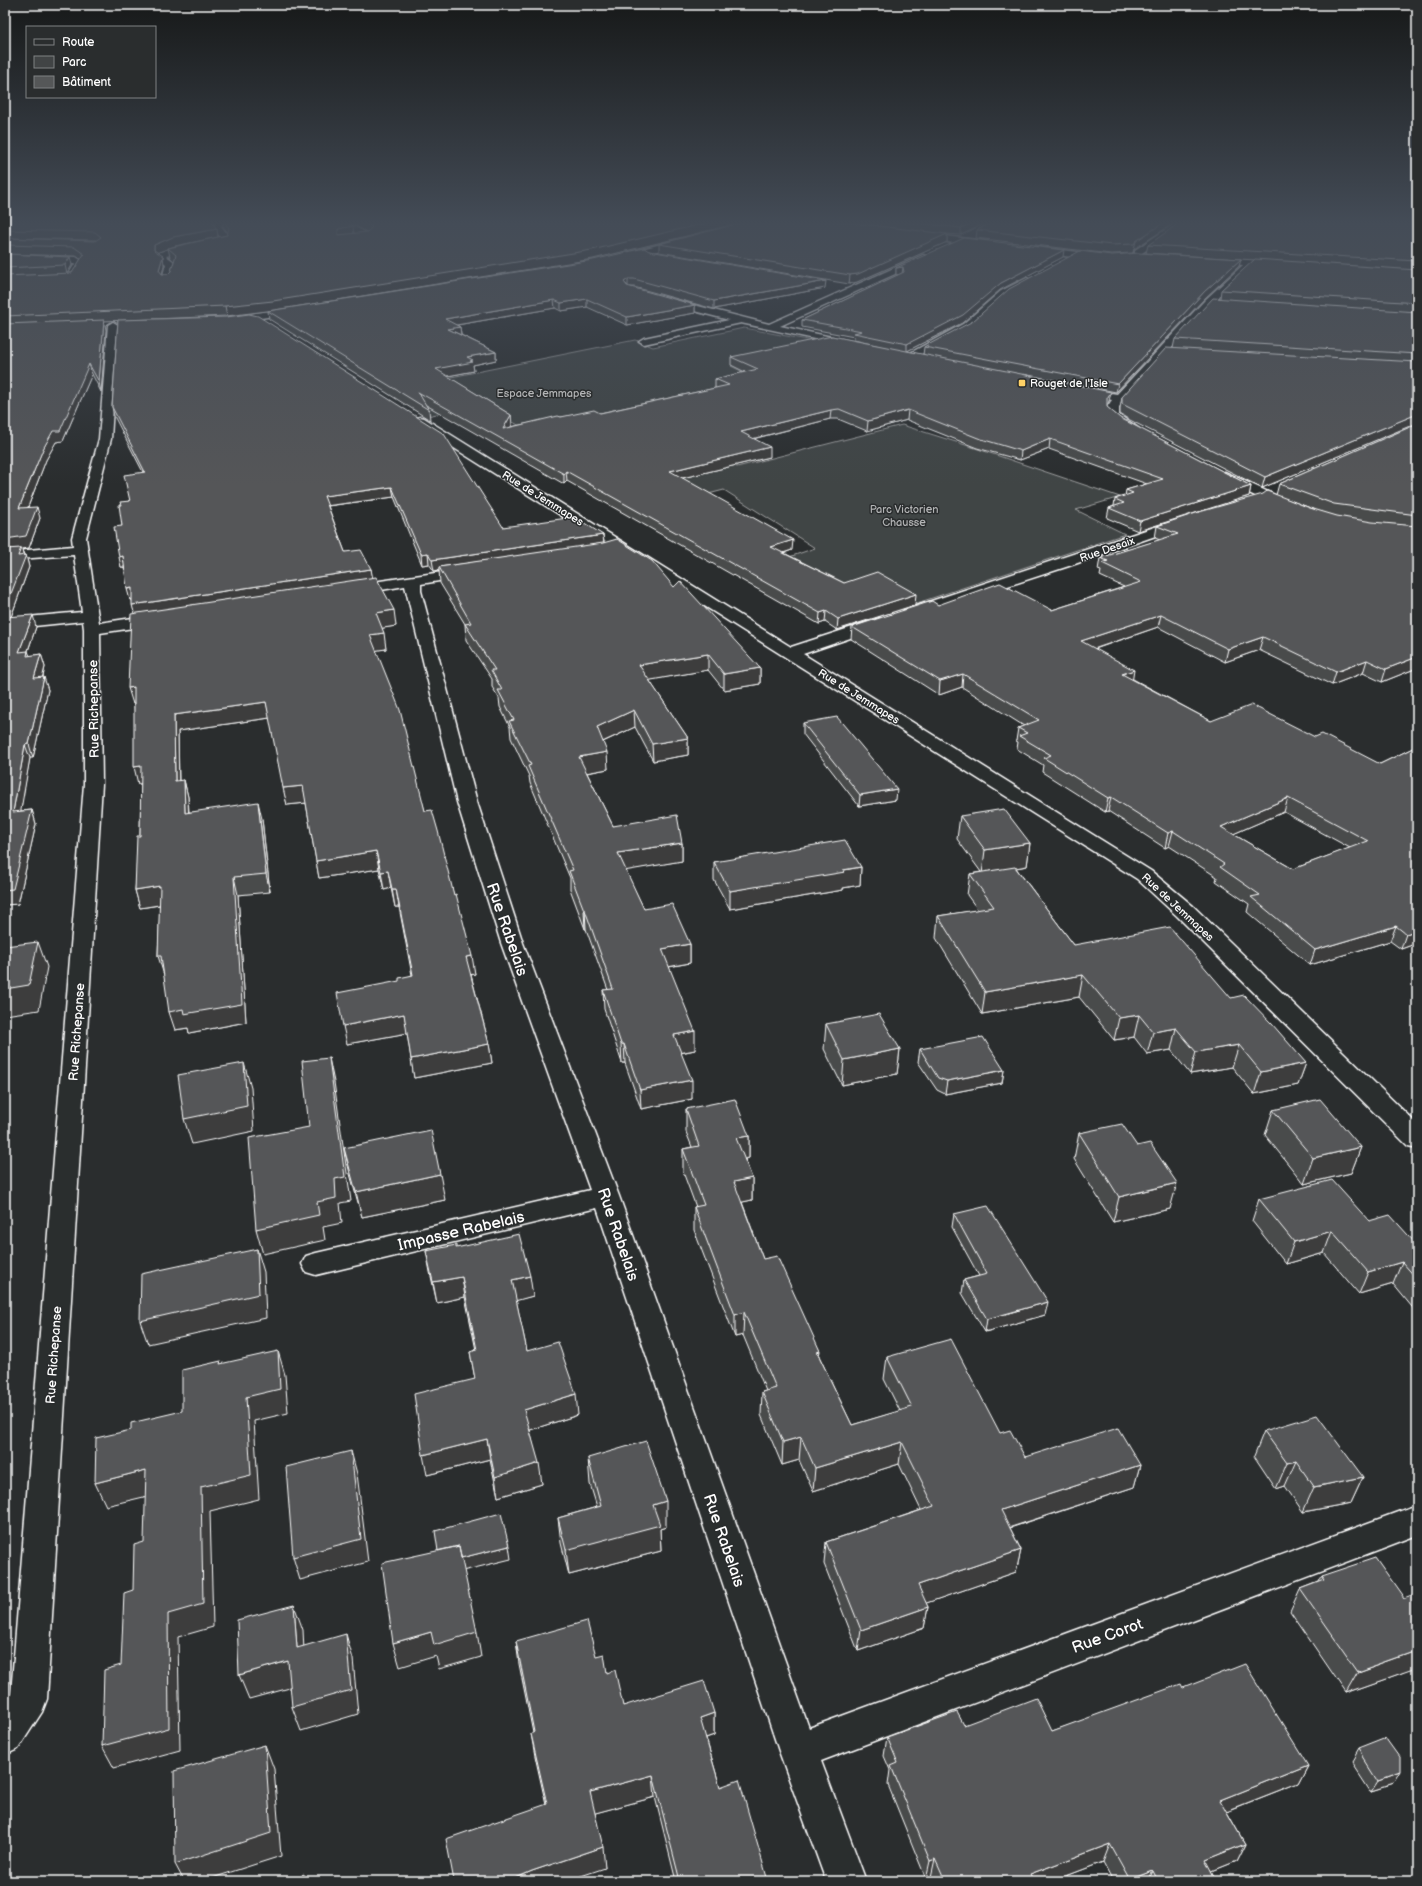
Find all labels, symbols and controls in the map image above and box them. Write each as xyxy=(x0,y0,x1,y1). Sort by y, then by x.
legend xyxy=(26,26,156,98)
text: Route xyxy=(62,35,94,50)
text: Parc xyxy=(62,55,86,70)
text: Bâtiment xyxy=(62,75,111,90)
place label: Rouget de l'Isle xyxy=(1030,377,1108,390)
marker: Rouget de l'Isle xyxy=(1017,378,1027,388)
park label: Espace Jemmapes xyxy=(497,387,592,400)
street label: Rue de Jemmapes xyxy=(500,468,586,529)
park label: Parc Victorien Chausse xyxy=(870,503,938,529)
street label: Rue Desaix xyxy=(1078,534,1136,565)
street label: Rue Richepanse xyxy=(85,659,103,758)
street label: Rue de Jemmapes xyxy=(816,666,902,727)
street label: Rue de Jemmapes xyxy=(1139,871,1217,944)
street label: Rue Rabelais xyxy=(482,880,531,979)
street label: Rue Richepanse xyxy=(66,982,88,1082)
street label: Rue Rabelais xyxy=(593,1185,642,1284)
street label: Impasse Rabelais xyxy=(396,1208,527,1255)
street label: Rue Richepanse xyxy=(43,1305,65,1405)
street label: Rue Rabelais xyxy=(699,1491,748,1590)
street label: Rue Corot xyxy=(1070,1615,1146,1658)

